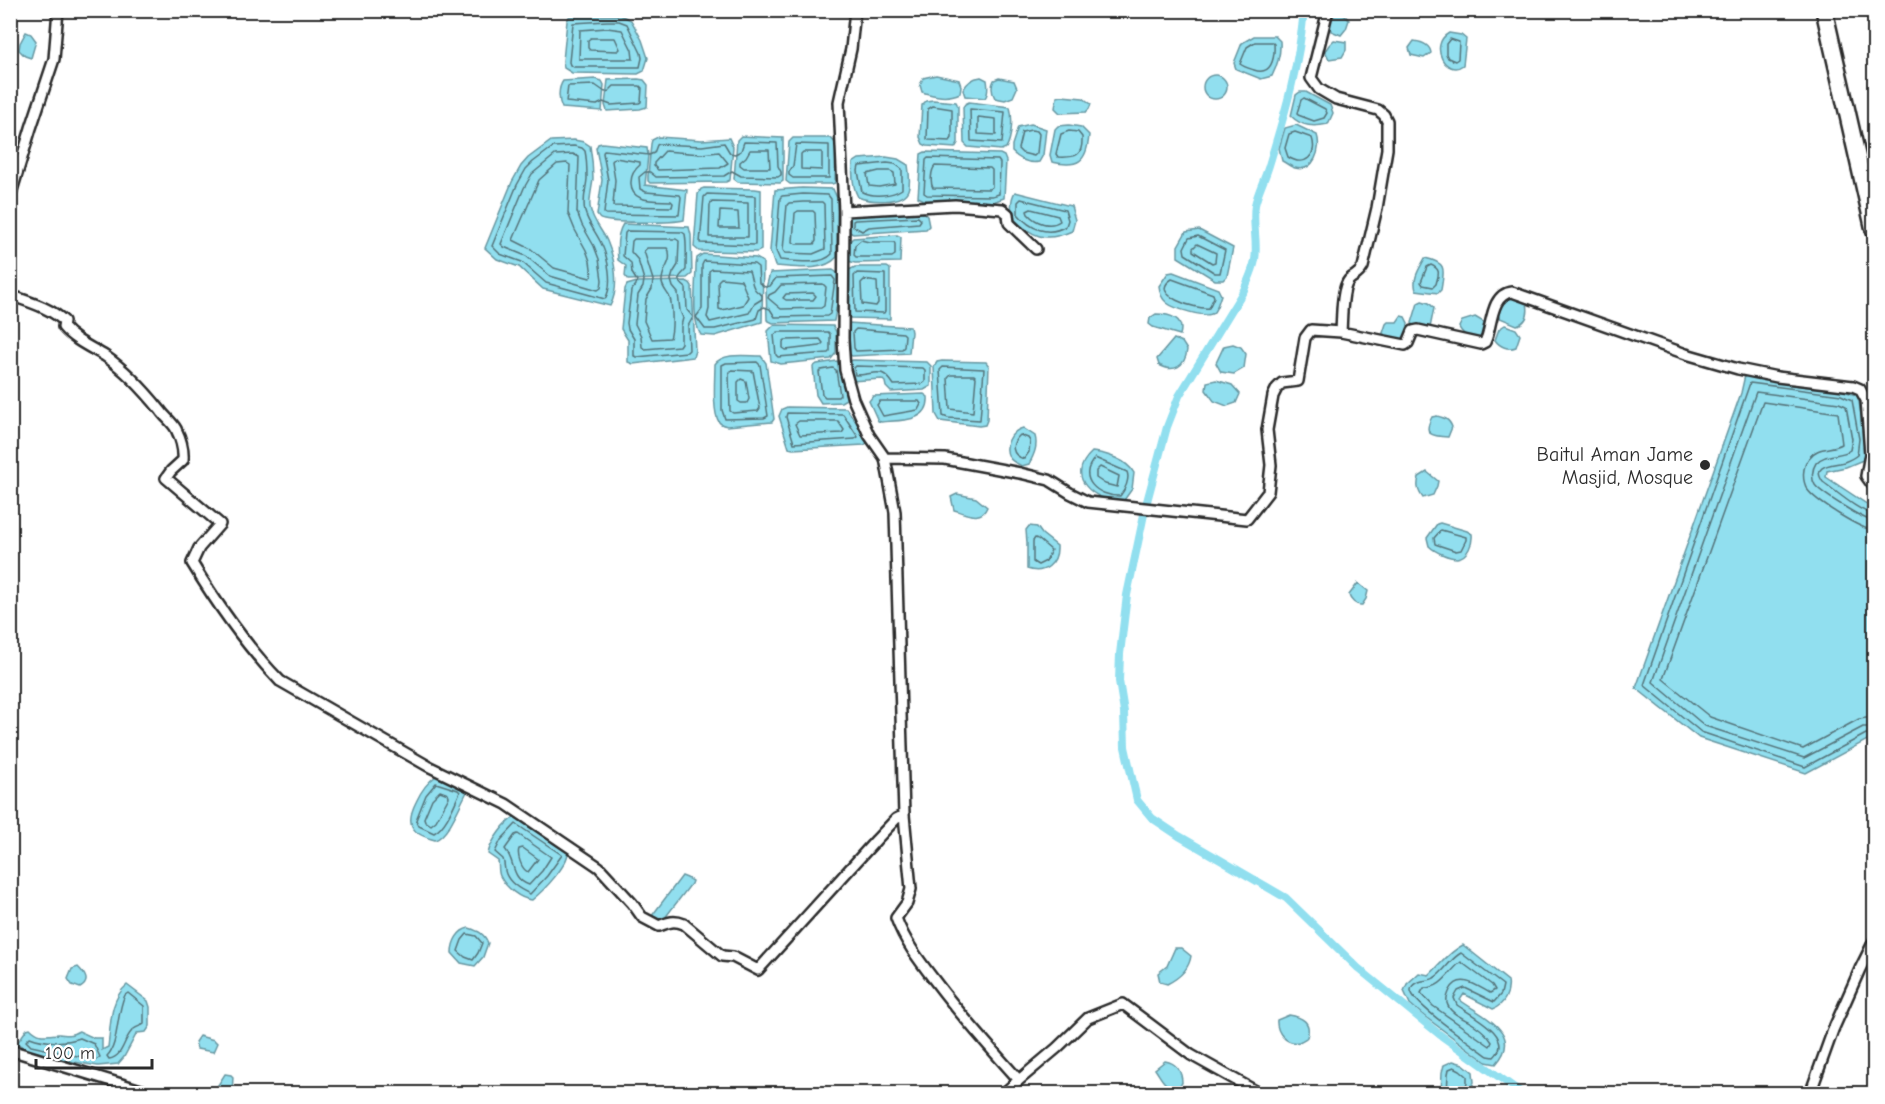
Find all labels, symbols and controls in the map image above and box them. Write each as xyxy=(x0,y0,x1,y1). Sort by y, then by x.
place label: Baitul Aman Jame Masjid, Mosque xyxy=(1537,443,1693,489)
marker: Baitul Aman Jame Masjid, Mosque xyxy=(1698,458,1712,472)
scale bar xyxy=(36,1032,152,1070)
text: 100 m xyxy=(45,1043,95,1064)

